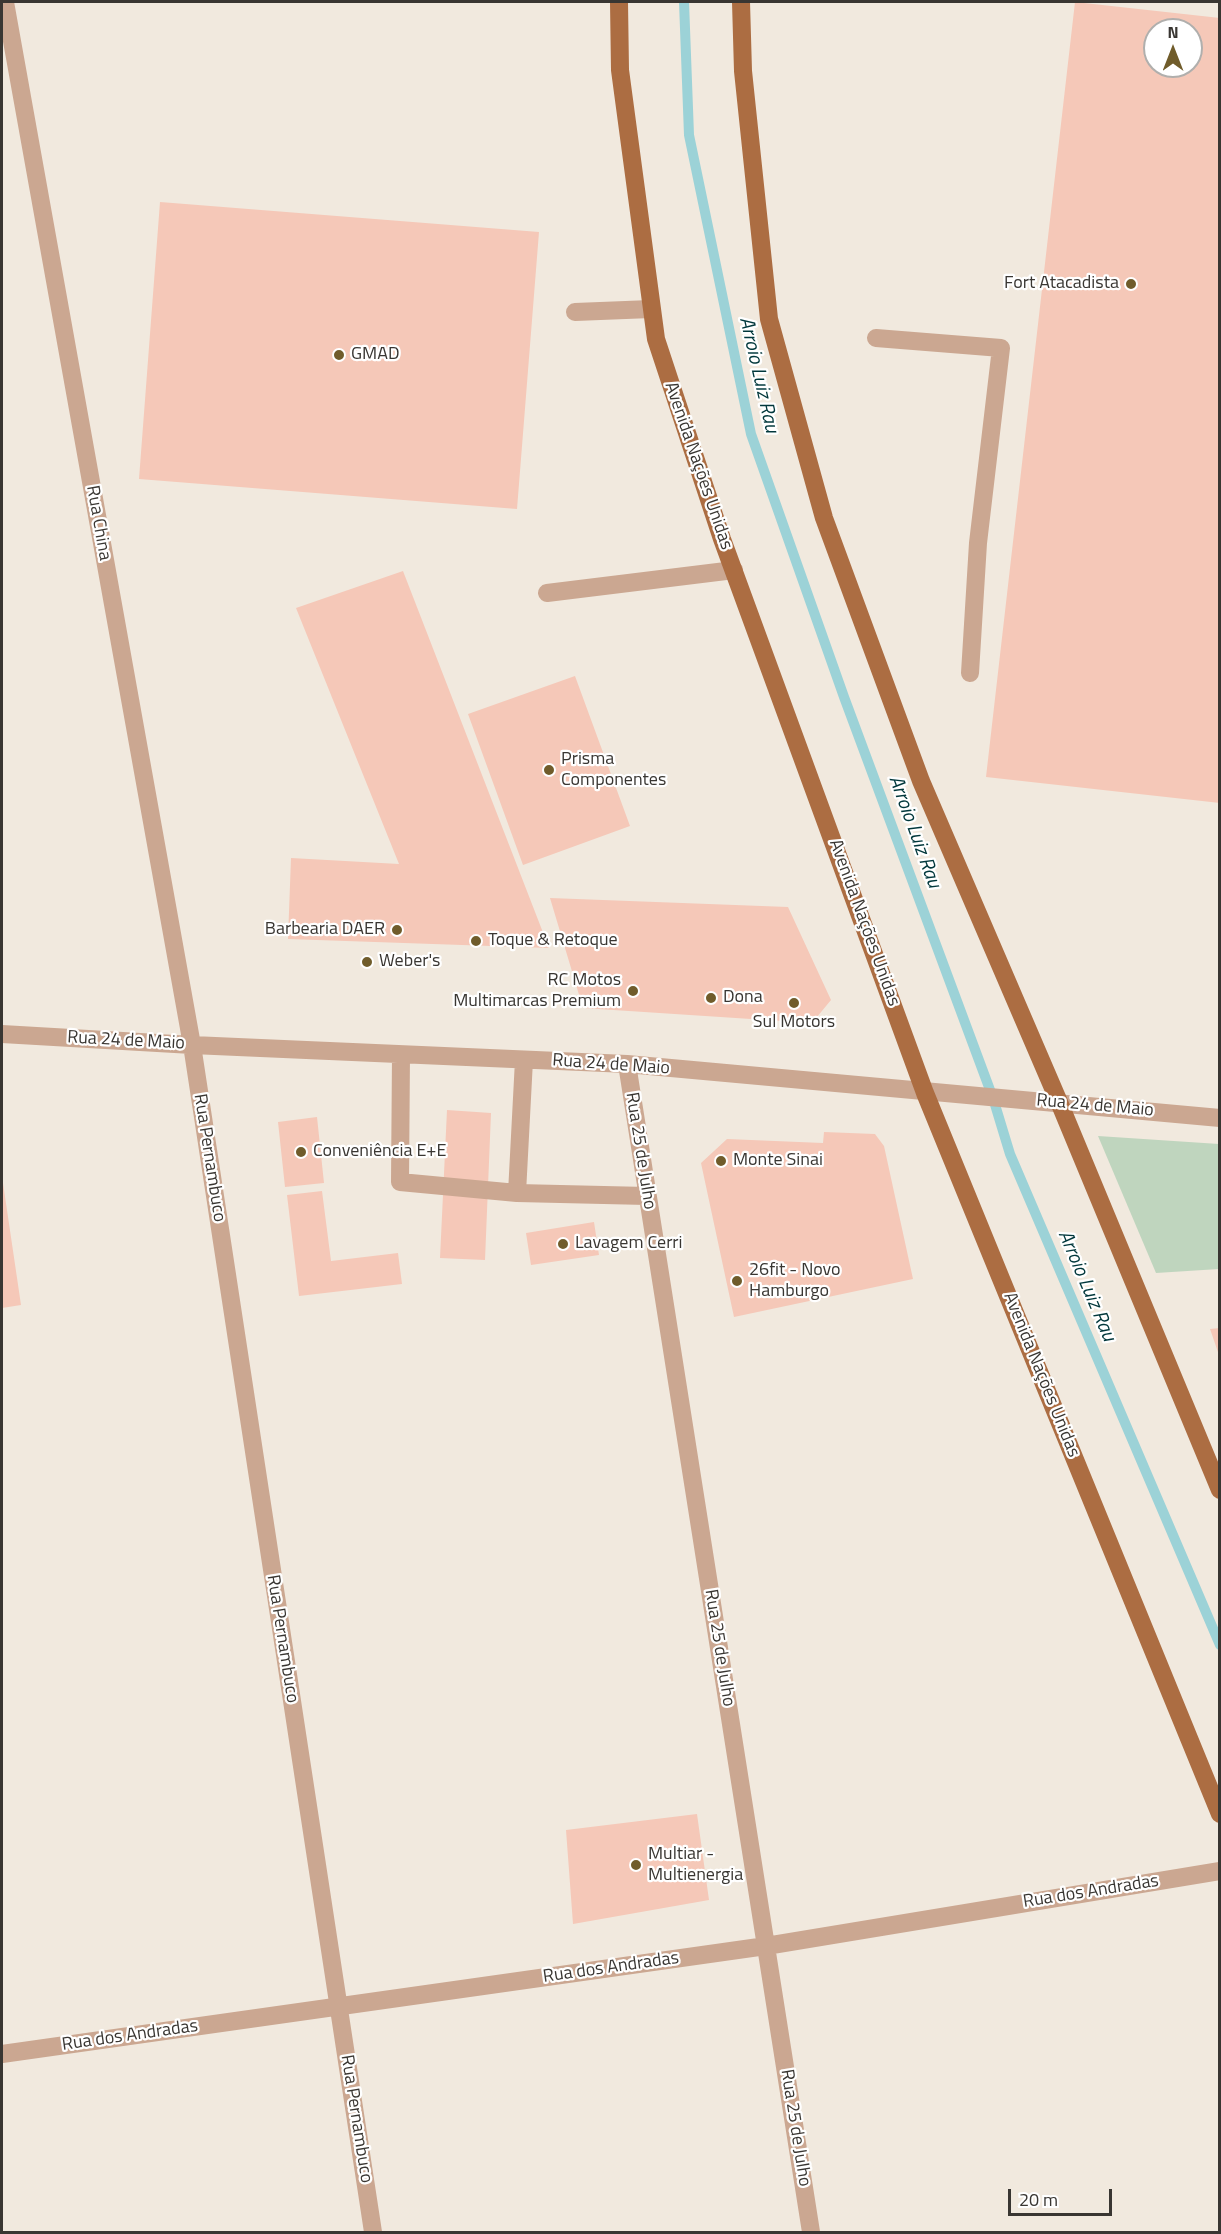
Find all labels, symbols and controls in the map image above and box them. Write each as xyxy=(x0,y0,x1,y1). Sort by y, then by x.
north arrow xyxy=(1143,18,1203,78)
text: N xyxy=(1167,20,1179,44)
place label: Fort Atacadista xyxy=(1004,273,1119,295)
marker: Fort Atacadista xyxy=(1124,277,1138,291)
water label: Arroio Luiz Rau xyxy=(733,315,783,435)
place label: GMAD xyxy=(351,344,400,366)
marker: GMAD xyxy=(332,348,346,362)
street label: Avenida Nações Unidas xyxy=(659,379,737,553)
street label: Rua China xyxy=(81,484,115,562)
place label: Prisma Componentes xyxy=(561,749,666,792)
marker: Prisma Componentes xyxy=(542,763,556,777)
water label: Arroio Luiz Rau xyxy=(883,772,945,892)
street label: Avenida Nações Unidas xyxy=(824,837,904,1009)
place label: Barbearia DAER xyxy=(265,919,385,941)
marker: Barbearia DAER xyxy=(390,923,404,937)
place label: Toque & Retoque xyxy=(488,930,618,952)
marker: Toque & Retoque xyxy=(469,934,483,948)
place label: Weber's xyxy=(379,951,440,973)
marker: Weber's xyxy=(360,955,374,969)
place label: RC Motos Multimarcas Premium xyxy=(453,970,621,1012)
marker: RC Motos Multimarcas Premium xyxy=(626,984,640,998)
place label: Dona xyxy=(723,987,763,1009)
marker: Dona xyxy=(704,991,718,1005)
marker: Sul Motors xyxy=(787,996,801,1010)
place label: Sul Motors xyxy=(753,1012,835,1034)
street label: Rua 24 de Maio xyxy=(67,1027,185,1055)
street label: Rua 24 de Maio xyxy=(551,1050,671,1080)
street label: Rua 24 de Maio xyxy=(1035,1090,1155,1122)
street label: Rua 25 de Julho xyxy=(620,1091,660,1211)
street label: Rua Pernambuco xyxy=(188,1092,230,1224)
place label: Conveniência E+E xyxy=(313,1141,446,1163)
marker: Conveniência E+E xyxy=(294,1145,308,1159)
place label: Monte Sinai xyxy=(733,1150,823,1172)
marker: Monte Sinai xyxy=(714,1154,728,1168)
water label: Arroio Luiz Rau xyxy=(1052,1227,1120,1345)
place label: Lavagem Cerri xyxy=(575,1233,683,1255)
marker: Lavagem Cerri xyxy=(556,1237,570,1251)
place label: 26fit - Novo Hamburgo xyxy=(749,1260,841,1302)
marker: 26fit - Novo Hamburgo xyxy=(730,1274,744,1288)
street label: Avenida Nações Unidas xyxy=(998,1289,1084,1461)
street label: Rua Pernambuco xyxy=(261,1573,303,1705)
street label: Rua 25 de Julho xyxy=(699,1588,739,1708)
place label: Multiar - Multienergia xyxy=(648,1844,743,1886)
marker: Multiar - Multienergia xyxy=(629,1858,643,1872)
street label: Rua dos Andradas xyxy=(1022,1871,1160,1913)
street label: Rua dos Andradas xyxy=(542,1948,680,1988)
street label: Rua dos Andradas xyxy=(61,2016,199,2056)
street label: Rua Pernambuco xyxy=(335,2053,377,2185)
street label: Rua 25 de Julho xyxy=(775,2068,815,2188)
scale bar xyxy=(1011,2177,1114,2215)
text: 20 m xyxy=(1019,2186,1058,2213)

